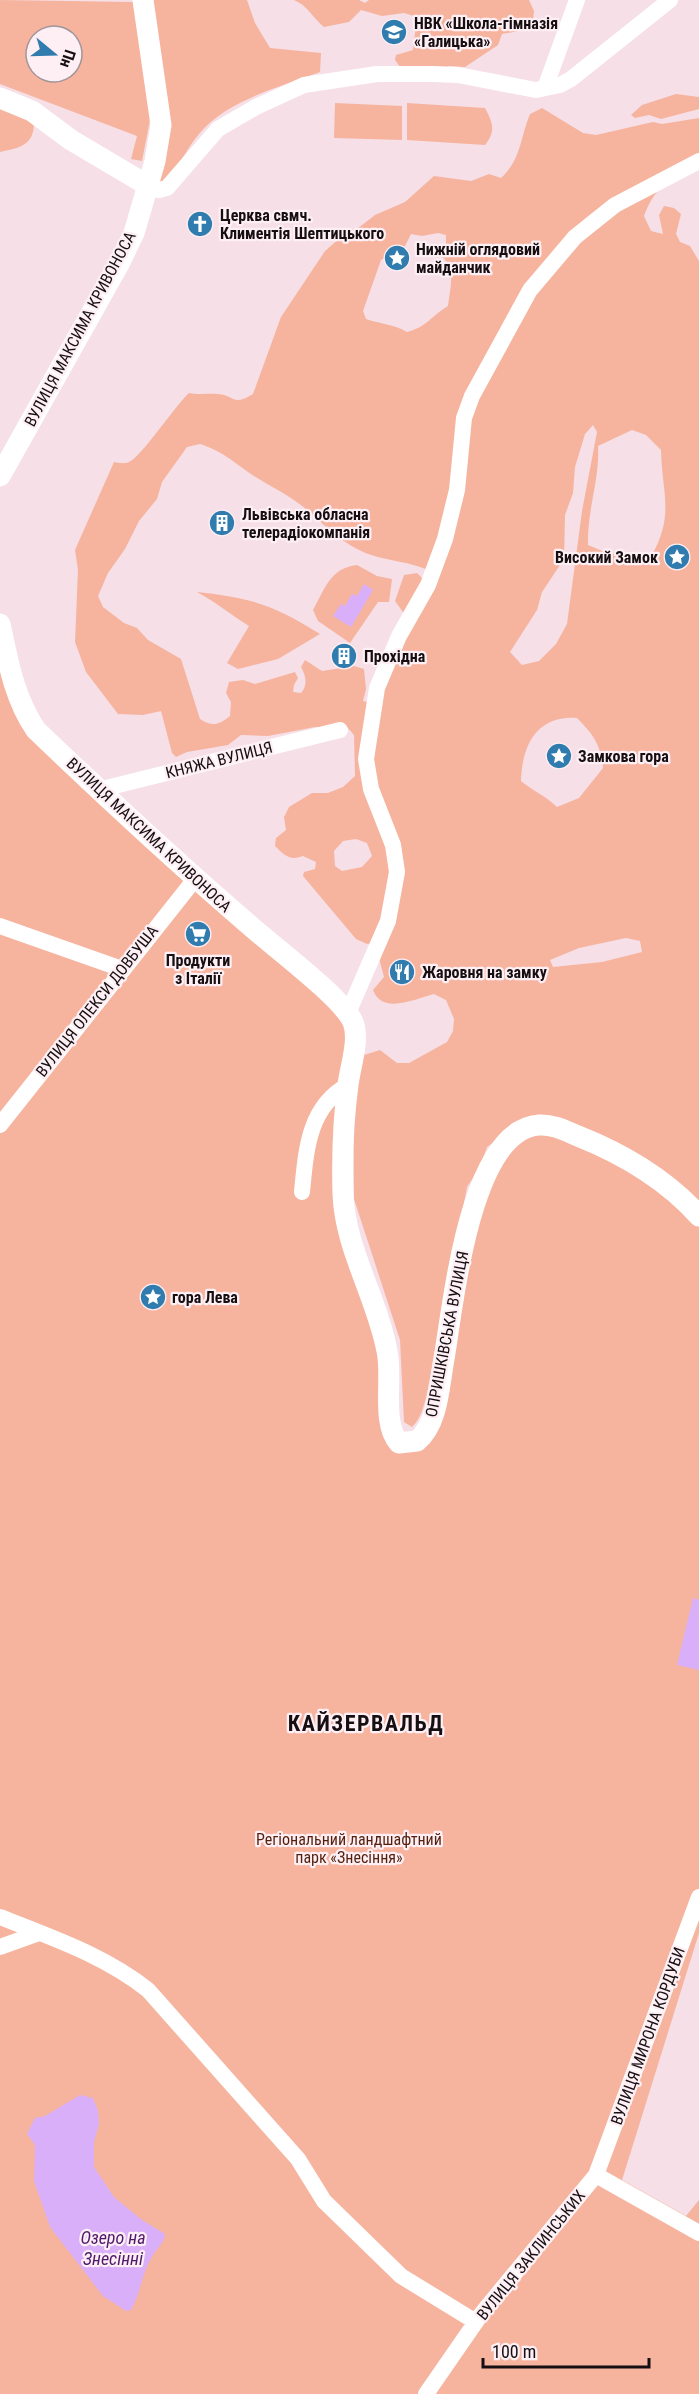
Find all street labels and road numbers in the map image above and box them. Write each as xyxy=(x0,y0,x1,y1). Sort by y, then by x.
street label: ВУЛИЦЯ МАКСИМА КРИВОНОСА xyxy=(20,228,140,430)
street label: КНЯЖА ВУЛИЦЯ xyxy=(164,738,274,782)
street label: ВУЛИЦЯ МАКСИМА КРИВОНОСА xyxy=(63,754,235,916)
street label: ВУЛИЦЯ ОЛЕКСИ ДОВБУША xyxy=(32,922,162,1080)
street label: ОПРИШКІВСЬКА ВУЛИЦЯ xyxy=(422,1249,472,1419)
street label: ВУЛИЦЯ МИРОНА КОРДУБИ xyxy=(607,1945,689,2127)
street label: ВУЛИЦЯ ЗАКЛИНСЬКИХ xyxy=(473,2186,589,2324)

